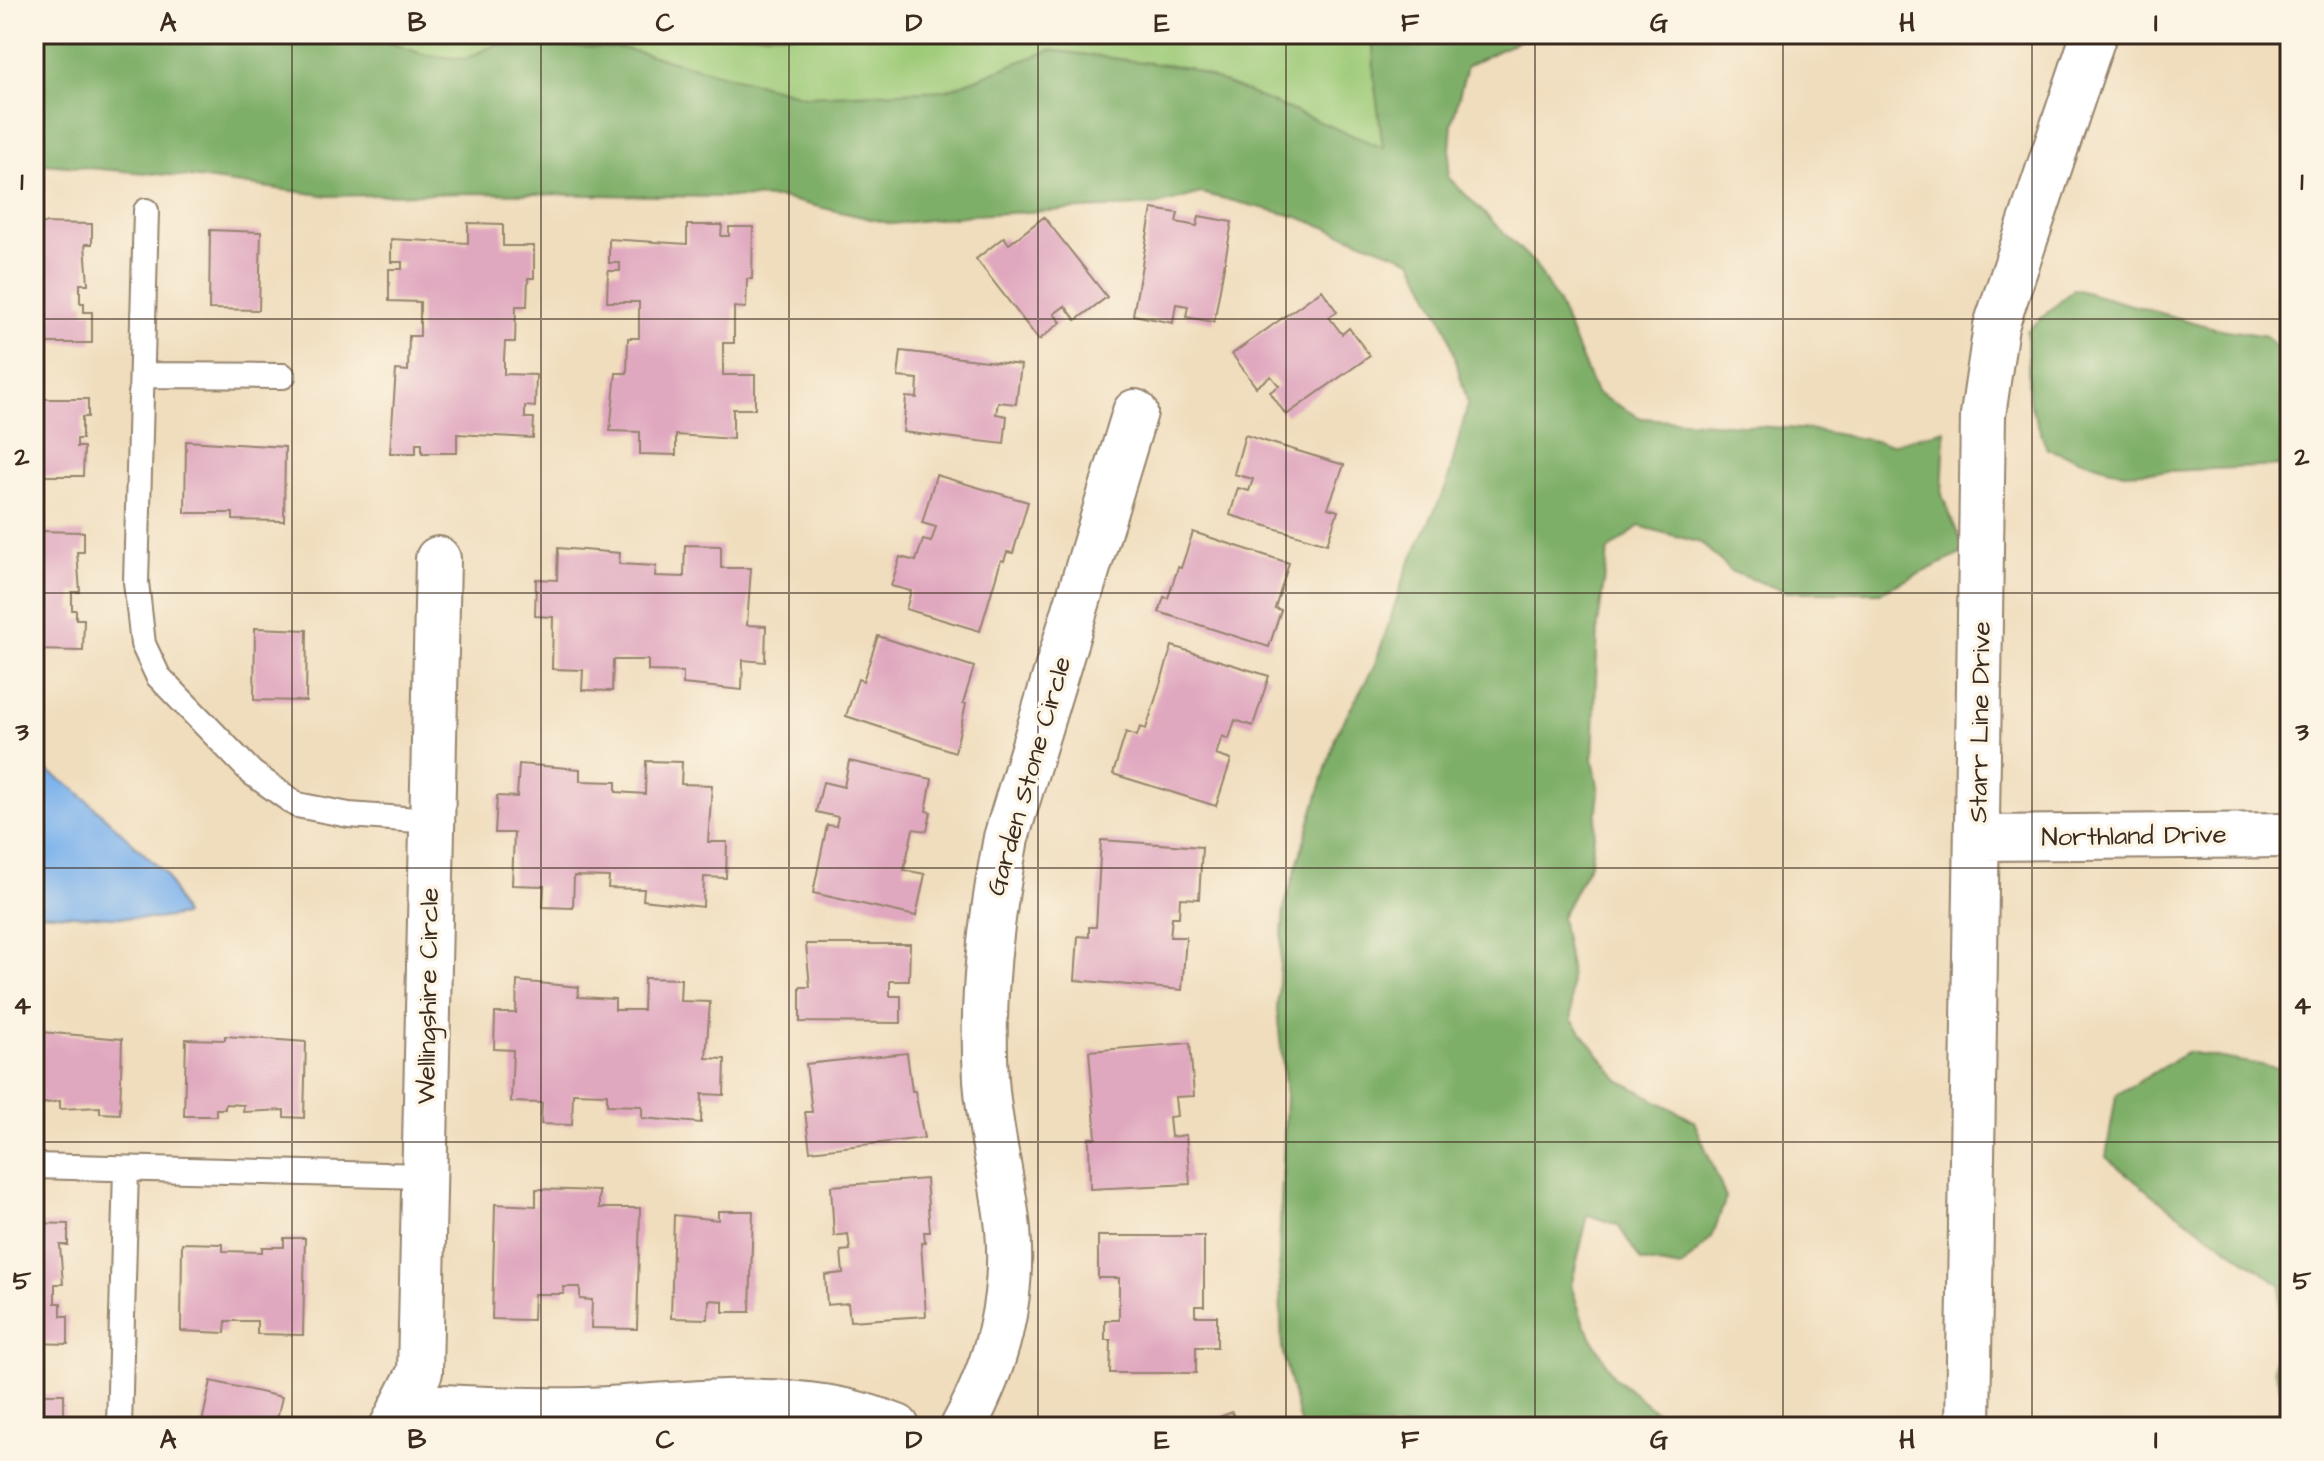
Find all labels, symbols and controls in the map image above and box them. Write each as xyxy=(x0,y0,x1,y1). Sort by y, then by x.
text: A xyxy=(160,5,177,41)
text: B xyxy=(408,5,427,41)
text: C xyxy=(656,5,675,41)
text: D xyxy=(906,5,923,41)
text: E xyxy=(1154,5,1170,41)
text: F xyxy=(1401,5,1420,41)
text: G xyxy=(1650,5,1668,41)
text: H xyxy=(1899,5,1915,41)
text: I xyxy=(2154,5,2158,41)
text: 1 xyxy=(20,164,24,200)
text: 1 xyxy=(2300,164,2304,200)
text: 2 xyxy=(14,439,30,475)
text: 2 xyxy=(2294,439,2310,475)
street label: Starr Line Drive xyxy=(1960,621,2000,823)
street label: Garden Stone Circle xyxy=(978,652,1080,900)
text: 3 xyxy=(14,714,29,750)
text: 3 xyxy=(2294,714,2309,750)
street label: Northland Drive xyxy=(2041,816,2227,856)
street label: Wellingshire Circle xyxy=(408,887,450,1105)
text: 4 xyxy=(13,988,31,1024)
text: 4 xyxy=(2293,988,2311,1024)
text: 5 xyxy=(13,1263,32,1299)
text: 5 xyxy=(2293,1263,2312,1299)
text: A xyxy=(160,1422,177,1458)
text: B xyxy=(408,1422,427,1458)
text: C xyxy=(656,1422,675,1458)
text: D xyxy=(906,1422,923,1458)
text: E xyxy=(1154,1422,1170,1458)
text: F xyxy=(1401,1422,1420,1458)
text: G xyxy=(1650,1422,1668,1458)
text: H xyxy=(1899,1422,1915,1458)
text: I xyxy=(2154,1422,2158,1458)

